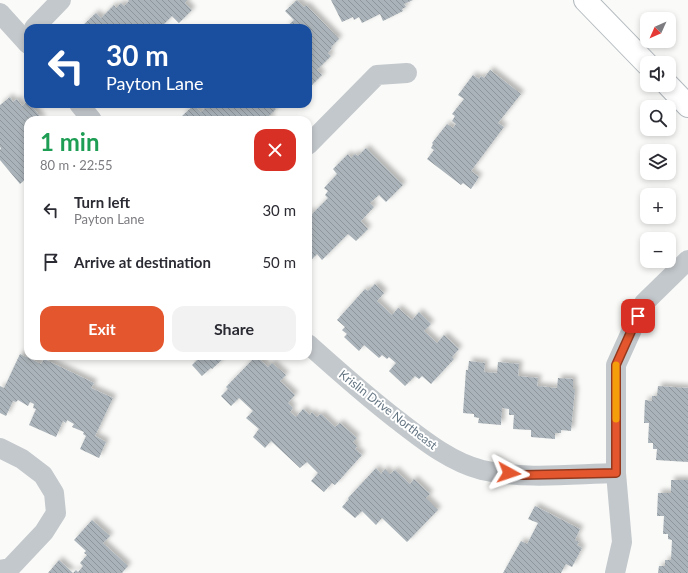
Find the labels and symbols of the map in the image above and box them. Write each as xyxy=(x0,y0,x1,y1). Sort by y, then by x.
north arrow xyxy=(640,12,676,48)
pin xyxy=(621,299,655,333)
street label: Krislin Drive Northeast xyxy=(336,367,441,453)
position arrow xyxy=(488,452,530,494)

